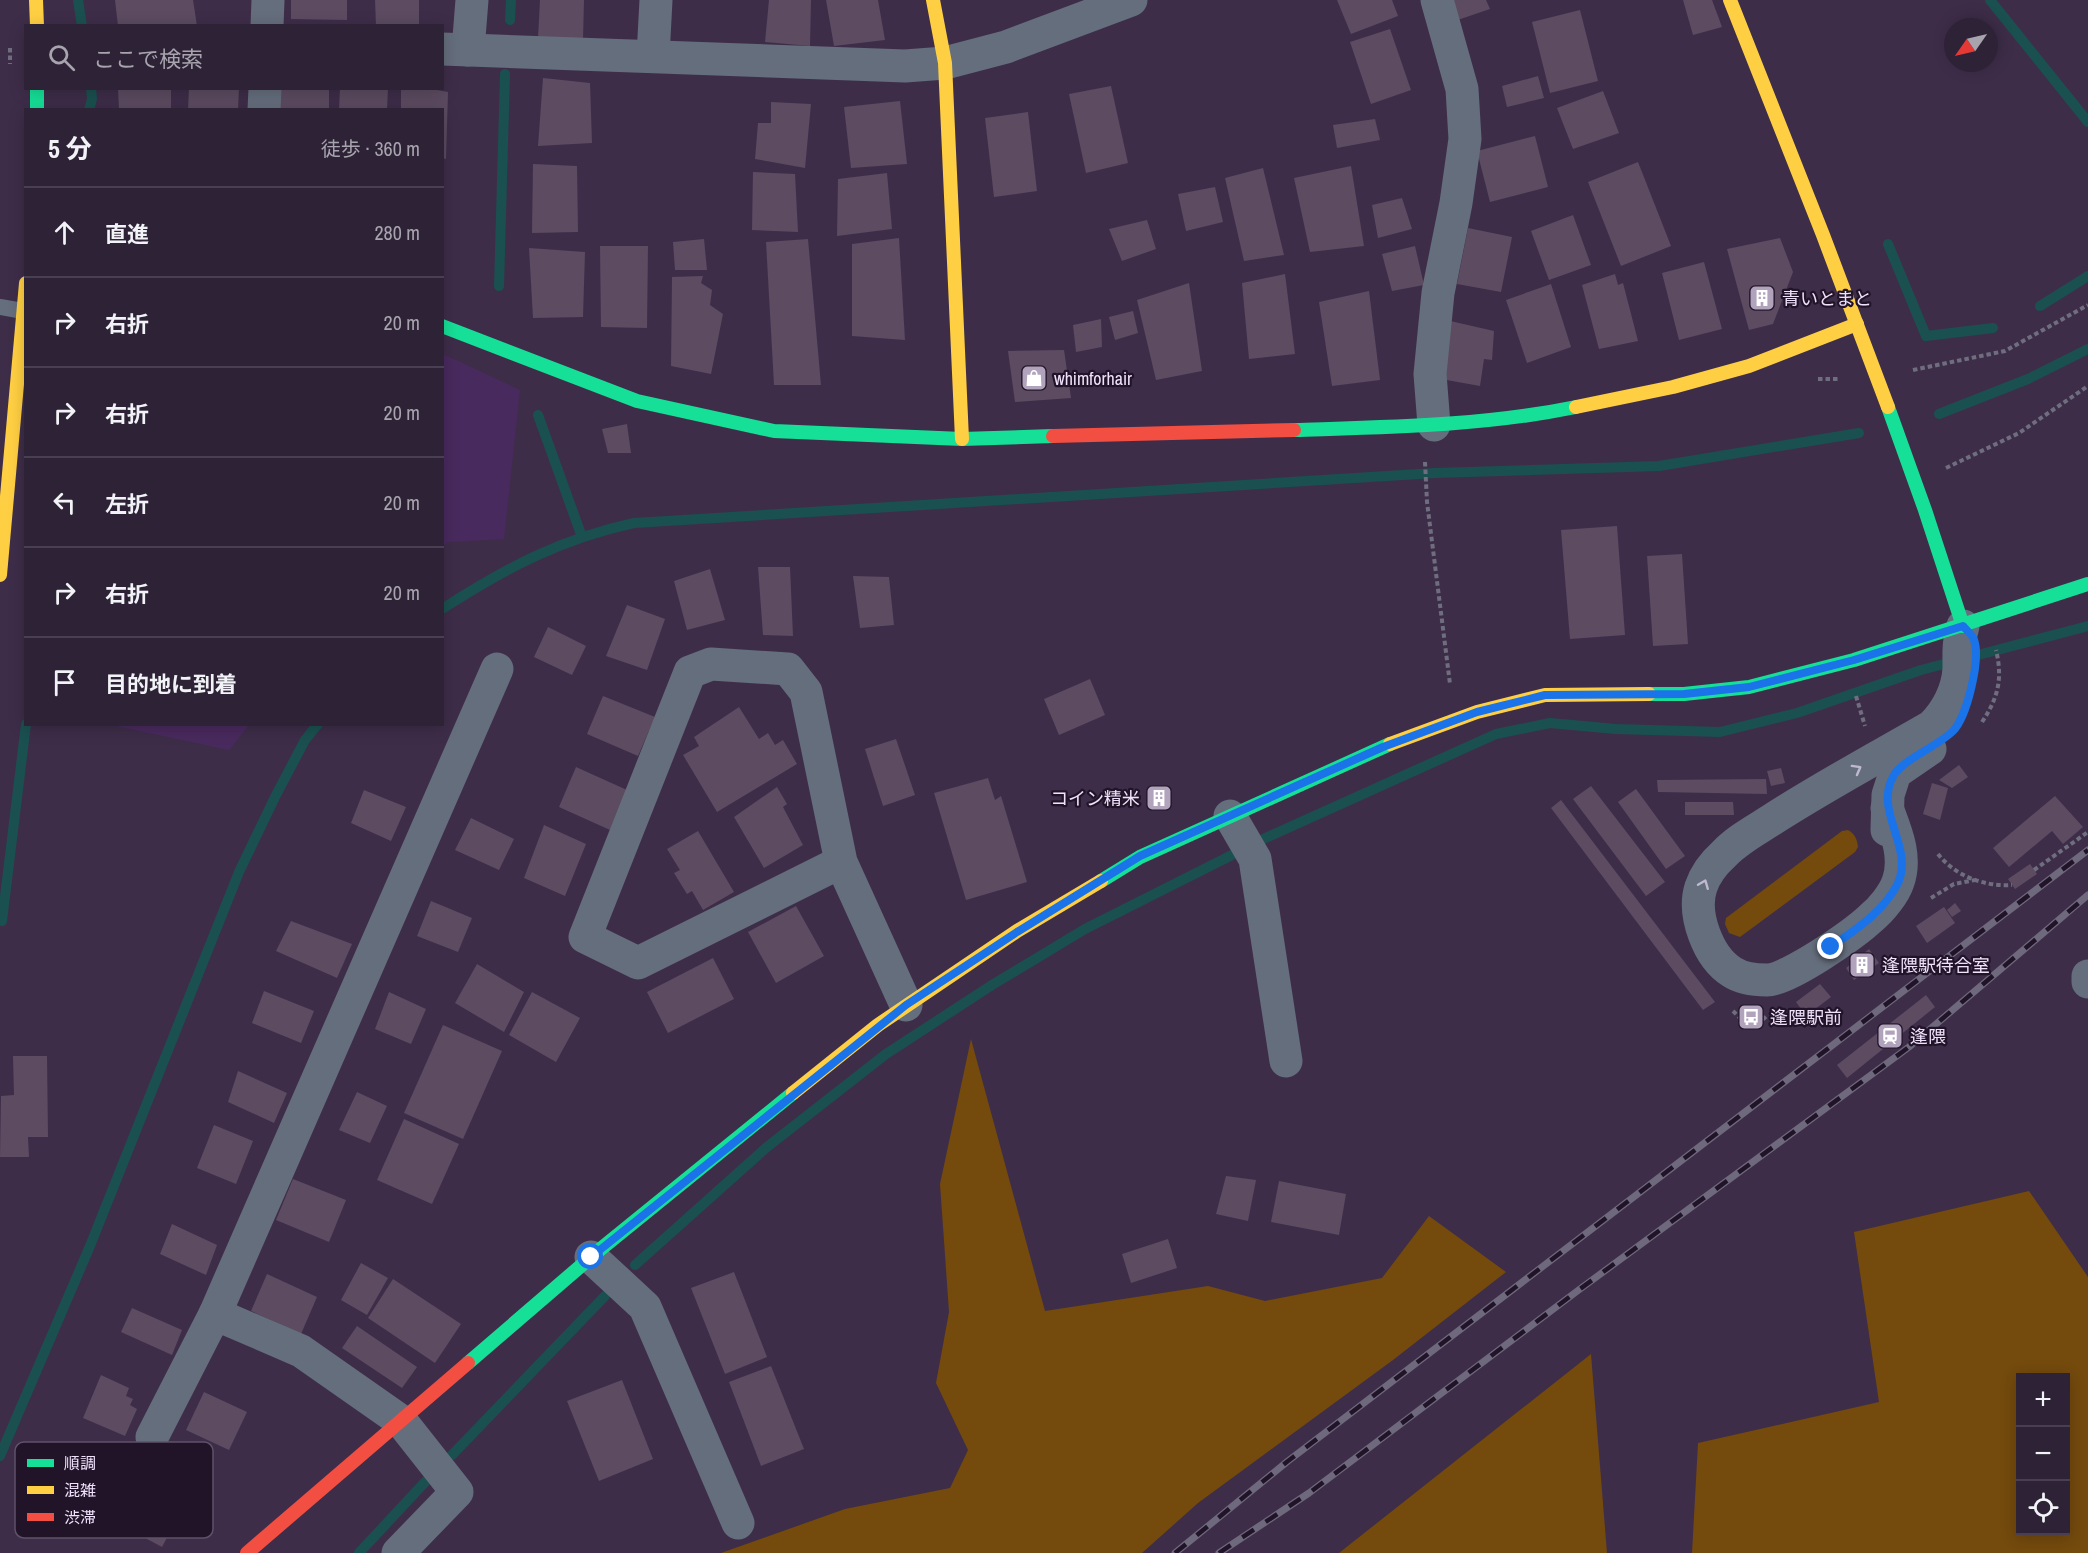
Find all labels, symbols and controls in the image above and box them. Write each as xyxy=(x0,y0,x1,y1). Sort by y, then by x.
north arrow xyxy=(1944,18,1998,72)
search box xyxy=(24,24,444,90)
icon: search xyxy=(45,41,78,74)
text: ここで検索 xyxy=(93,44,203,74)
text: 5 分 xyxy=(48,131,92,166)
text: 徒歩 · 360 m xyxy=(321,135,420,162)
icon: ahead xyxy=(48,216,81,249)
text: 直進 xyxy=(105,219,149,249)
text: 280 m xyxy=(374,219,420,246)
building icon: 青いとまと xyxy=(1747,283,1777,313)
place label: 青いとまと xyxy=(1782,286,1872,311)
icon: right xyxy=(48,306,81,339)
text: 右折 xyxy=(105,309,149,339)
text: 20 m xyxy=(384,309,420,336)
shop icon: whimforhair xyxy=(1019,363,1049,393)
place label: whimforhair xyxy=(1054,366,1132,391)
icon: right xyxy=(48,396,81,429)
text: 右折 xyxy=(105,399,149,429)
text: 20 m xyxy=(384,399,420,426)
icon: left xyxy=(48,486,81,519)
text: 左折 xyxy=(105,489,149,519)
text: 20 m xyxy=(384,489,420,516)
icon: right xyxy=(48,576,81,609)
text: 右折 xyxy=(105,579,149,609)
text: 20 m xyxy=(384,579,420,606)
icon: arrive xyxy=(48,666,81,699)
text: 目的地に到着 xyxy=(105,669,237,699)
one-way arrow xyxy=(1851,765,1861,776)
building icon: コイン精米 xyxy=(1144,783,1174,813)
place label: コイン精米 xyxy=(1050,786,1140,811)
one-way arrow xyxy=(1696,879,1709,890)
route end xyxy=(1817,933,1843,959)
building icon: 逢隈駅待合室 xyxy=(1847,950,1877,980)
place label: 逢隈駅待合室 xyxy=(1882,953,1990,978)
bus stop icon: 逢隈駅前 xyxy=(1736,1002,1766,1032)
place label: 逢隈駅前 xyxy=(1770,1005,1842,1030)
station icon: 逢隈 xyxy=(1875,1021,1905,1051)
place label: 逢隈 xyxy=(1910,1024,1946,1049)
route start xyxy=(577,1243,603,1269)
map controls xyxy=(2016,1373,2070,1535)
button: + xyxy=(2016,1373,2070,1427)
button: − xyxy=(2016,1427,2070,1481)
legend xyxy=(15,1442,213,1538)
text: 順調 xyxy=(64,1452,96,1474)
text: 混雑 xyxy=(64,1479,96,1501)
button: locate xyxy=(2016,1481,2070,1535)
text: 渋滞 xyxy=(64,1506,96,1528)

